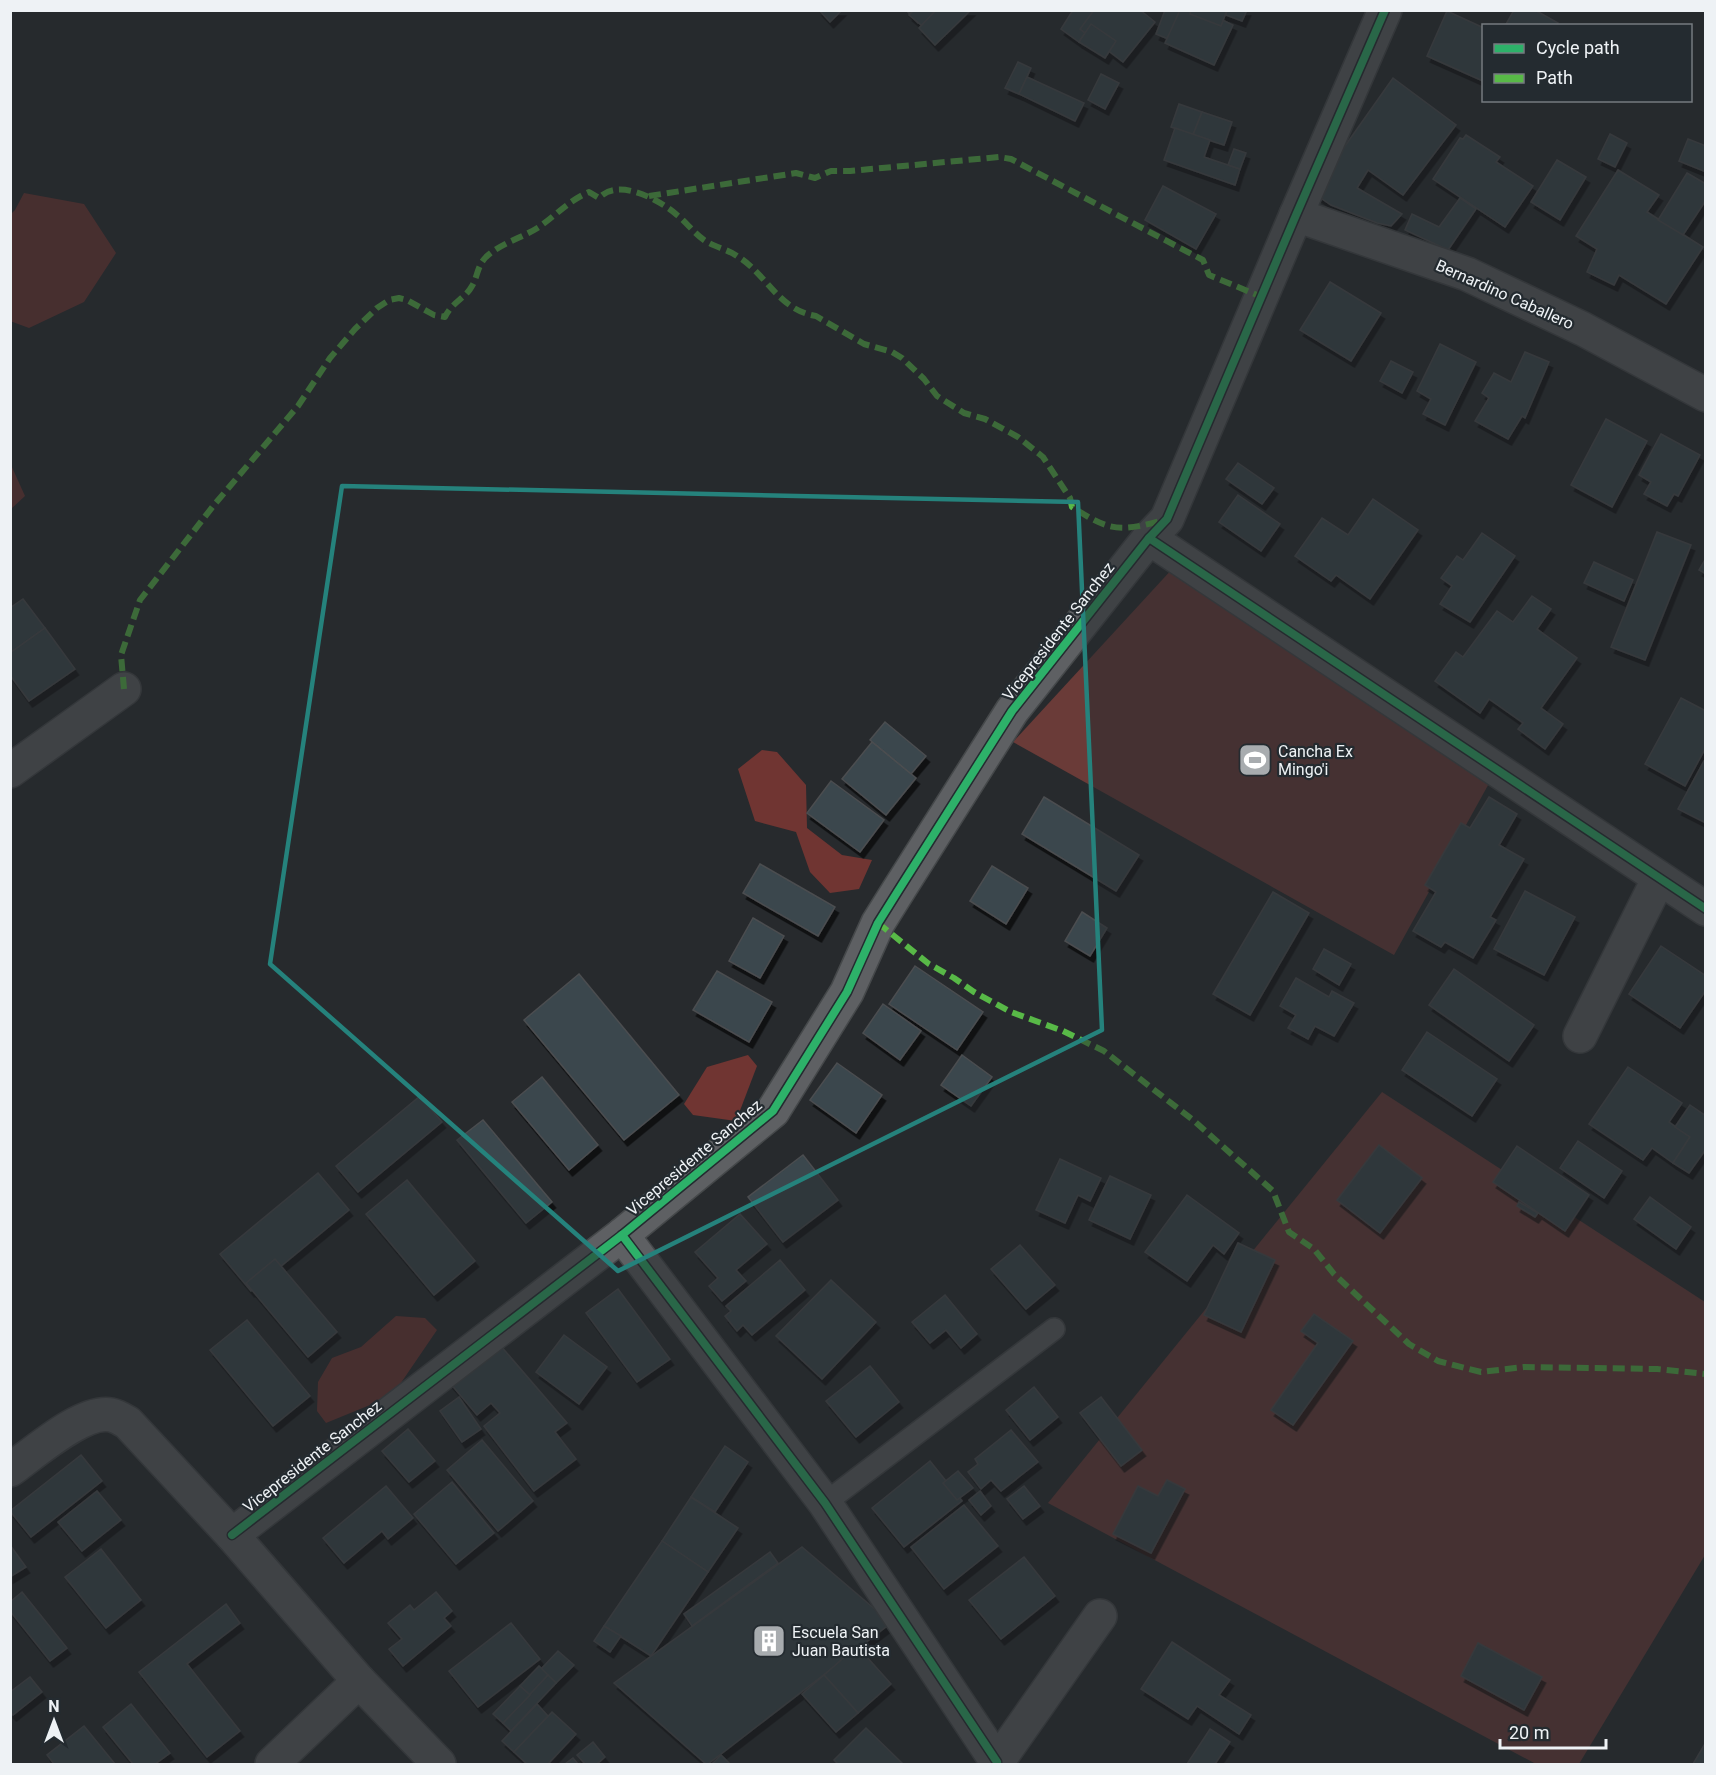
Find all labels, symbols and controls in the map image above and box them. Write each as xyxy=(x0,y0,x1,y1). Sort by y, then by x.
legend xyxy=(1482,24,1692,102)
text: Cycle path xyxy=(1536,37,1620,58)
text: Path xyxy=(1536,67,1573,88)
street label: Bernardino Caballero xyxy=(1433,255,1577,333)
street label: Vicepresidente Sanchez xyxy=(998,558,1118,704)
sports icon: Cancha Ex Mingo'i xyxy=(1237,742,1273,778)
place label: Cancha Ex Mingo'i xyxy=(1278,742,1353,779)
street label: Vicepresidente Sanchez xyxy=(623,1095,766,1219)
street label: Vicepresidente Sanchez xyxy=(239,1396,385,1516)
building icon: Escuela San Juan Bautista xyxy=(751,1623,787,1659)
place label: Escuela San Juan Bautista xyxy=(792,1623,890,1660)
north arrow xyxy=(24,1691,84,1751)
text: N xyxy=(48,1697,60,1716)
scale bar xyxy=(1500,1712,1606,1750)
text: 20 m xyxy=(1509,1722,1549,1743)

